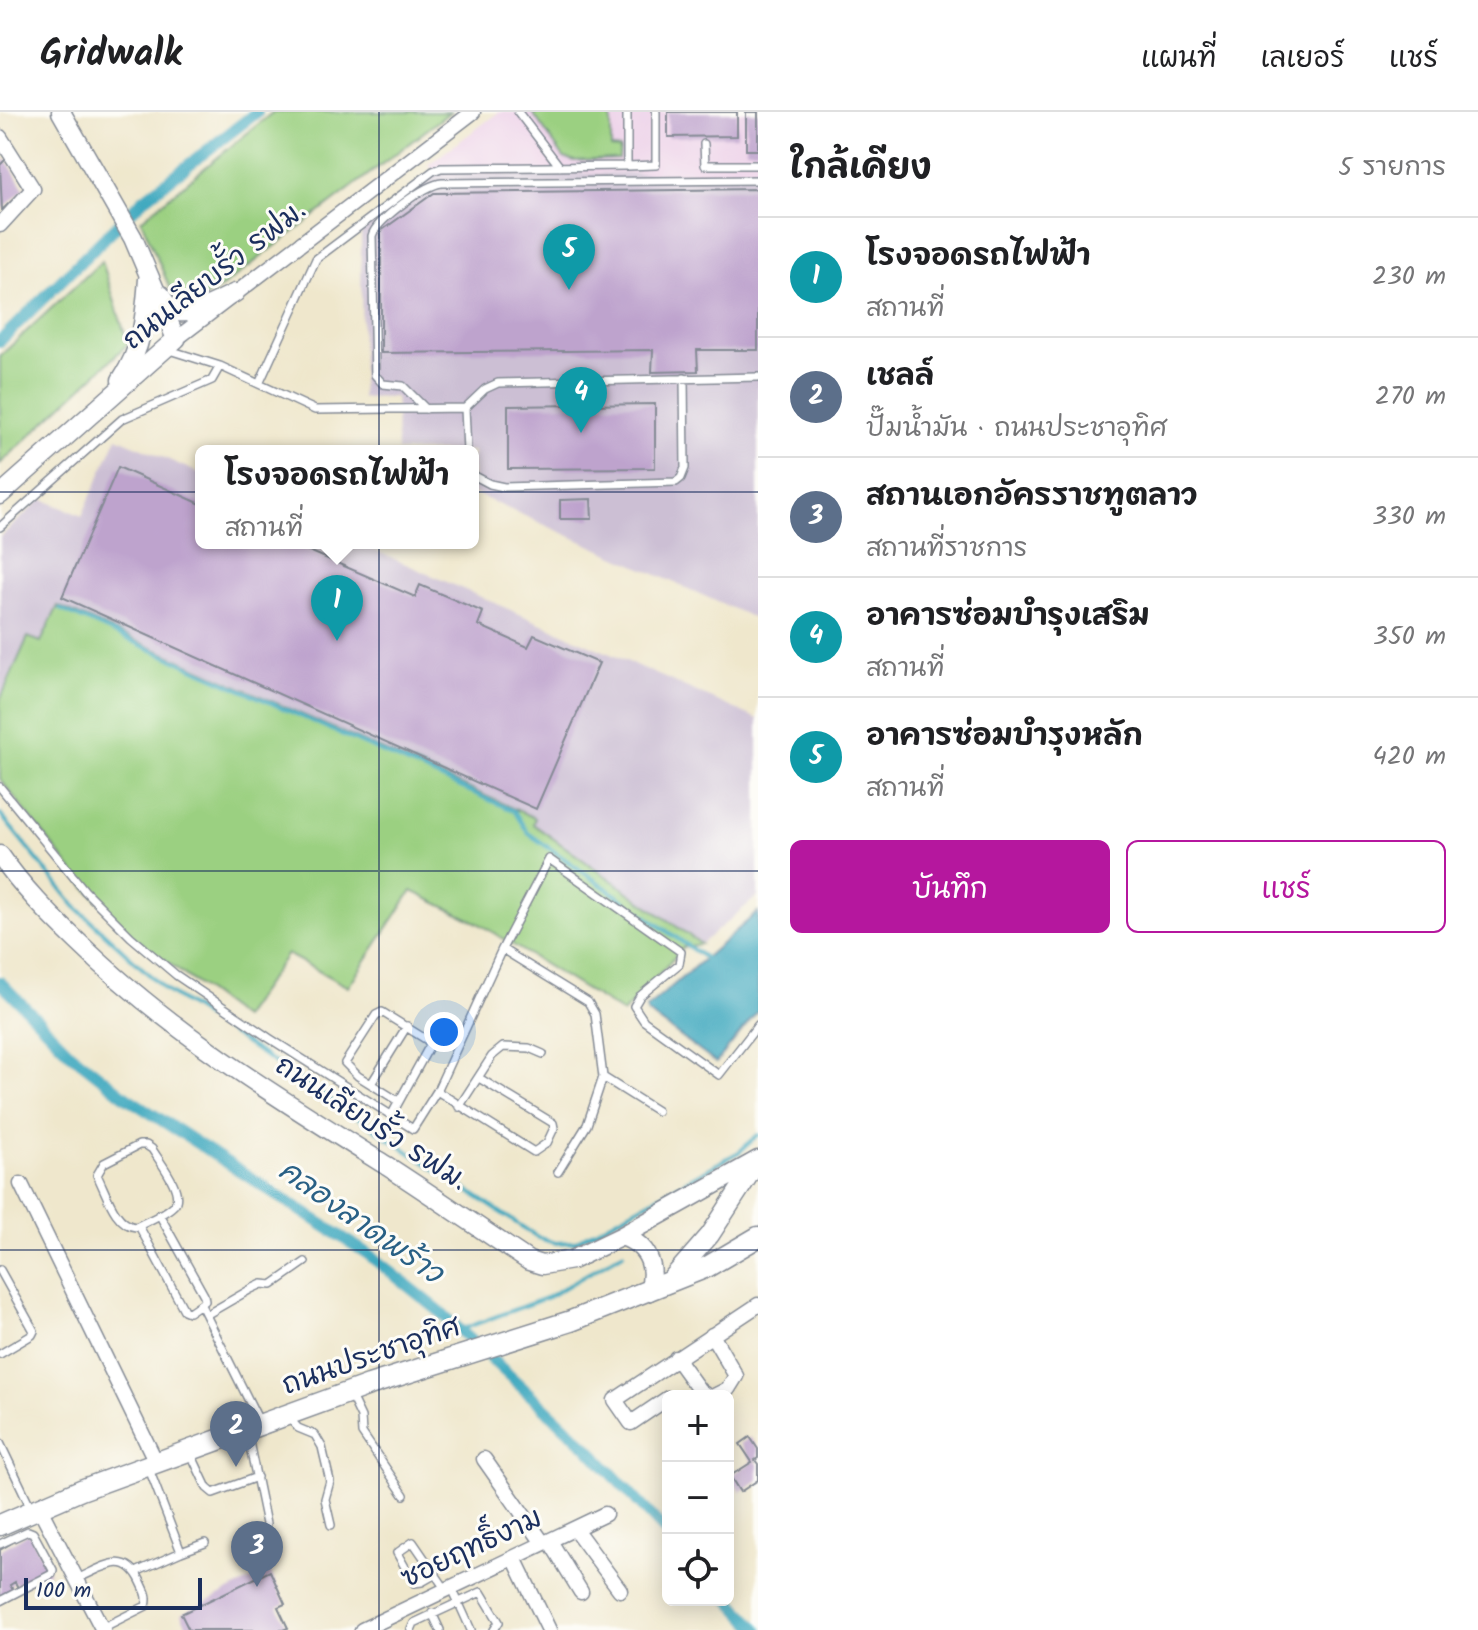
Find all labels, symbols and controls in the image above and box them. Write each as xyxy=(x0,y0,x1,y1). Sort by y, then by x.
text: Gridwalk xyxy=(40,25,182,85)
text: แผนที่ xyxy=(1141,37,1216,82)
text: เลเยอร์ xyxy=(1260,37,1345,82)
text: แชร์ xyxy=(1389,37,1438,82)
text: ใกล้เคียง xyxy=(790,142,932,196)
text: 5 รายการ xyxy=(1338,147,1446,189)
street label: ถนนเลียบรั้ว รฟม. xyxy=(110,186,317,362)
pin: 5 xyxy=(543,224,595,290)
text: โรงจอดรถไฟฟ้า xyxy=(866,233,1090,281)
text: 1 xyxy=(812,256,820,298)
text: 230 m xyxy=(1372,256,1446,298)
text: สถานที่ xyxy=(866,288,945,330)
text: เชลล์ xyxy=(866,353,934,401)
pin: 4 xyxy=(555,367,607,433)
text: 2 xyxy=(808,376,824,418)
text: 270 m xyxy=(1375,376,1446,418)
text: ปั๊มน้ำมัน · ถนนประชาอุทิศ xyxy=(866,408,1166,450)
popup xyxy=(195,445,479,549)
text: โรงจอดรถไฟฟ้า xyxy=(225,453,449,501)
text: สถานเอกอัครราชทูตลาว xyxy=(866,473,1198,521)
text: 3 xyxy=(809,496,823,538)
text: 330 m xyxy=(1372,496,1446,538)
text: สถานที่ xyxy=(225,508,303,550)
text: สถานที่ราชการ xyxy=(866,528,1027,570)
pin: 1 xyxy=(311,575,363,641)
text: อาคารซ่อมบำรุงเสริม xyxy=(866,593,1149,641)
text: 4 xyxy=(809,616,823,658)
text: 350 m xyxy=(1373,616,1446,658)
text: สถานที่ xyxy=(866,648,945,690)
text: อาคารซ่อมบำรุงหลัก xyxy=(866,713,1143,761)
text: 5 xyxy=(809,736,823,778)
text: 420 m xyxy=(1372,736,1446,778)
text: สถานที่ xyxy=(866,768,945,810)
button: บันทึก xyxy=(790,840,1110,933)
button: แชร์ xyxy=(1126,840,1446,933)
your location xyxy=(424,1012,464,1052)
street label: ถนนเลียบรั้ว รฟม. xyxy=(265,1040,479,1204)
water label: คลองลาดพร้าว xyxy=(268,1148,454,1299)
street label: ถนนประชาอุทิศ xyxy=(276,1305,468,1408)
map controls xyxy=(662,1390,734,1606)
button: + xyxy=(662,1390,734,1462)
pin: 2 xyxy=(210,1401,262,1467)
button: − xyxy=(662,1462,734,1534)
street label: ซอยฤทธิ์งาม xyxy=(392,1492,550,1601)
pin: 3 xyxy=(231,1521,283,1587)
button: locate xyxy=(662,1534,734,1606)
scale bar xyxy=(24,1574,202,1610)
text: 100 m xyxy=(36,1574,91,1609)

